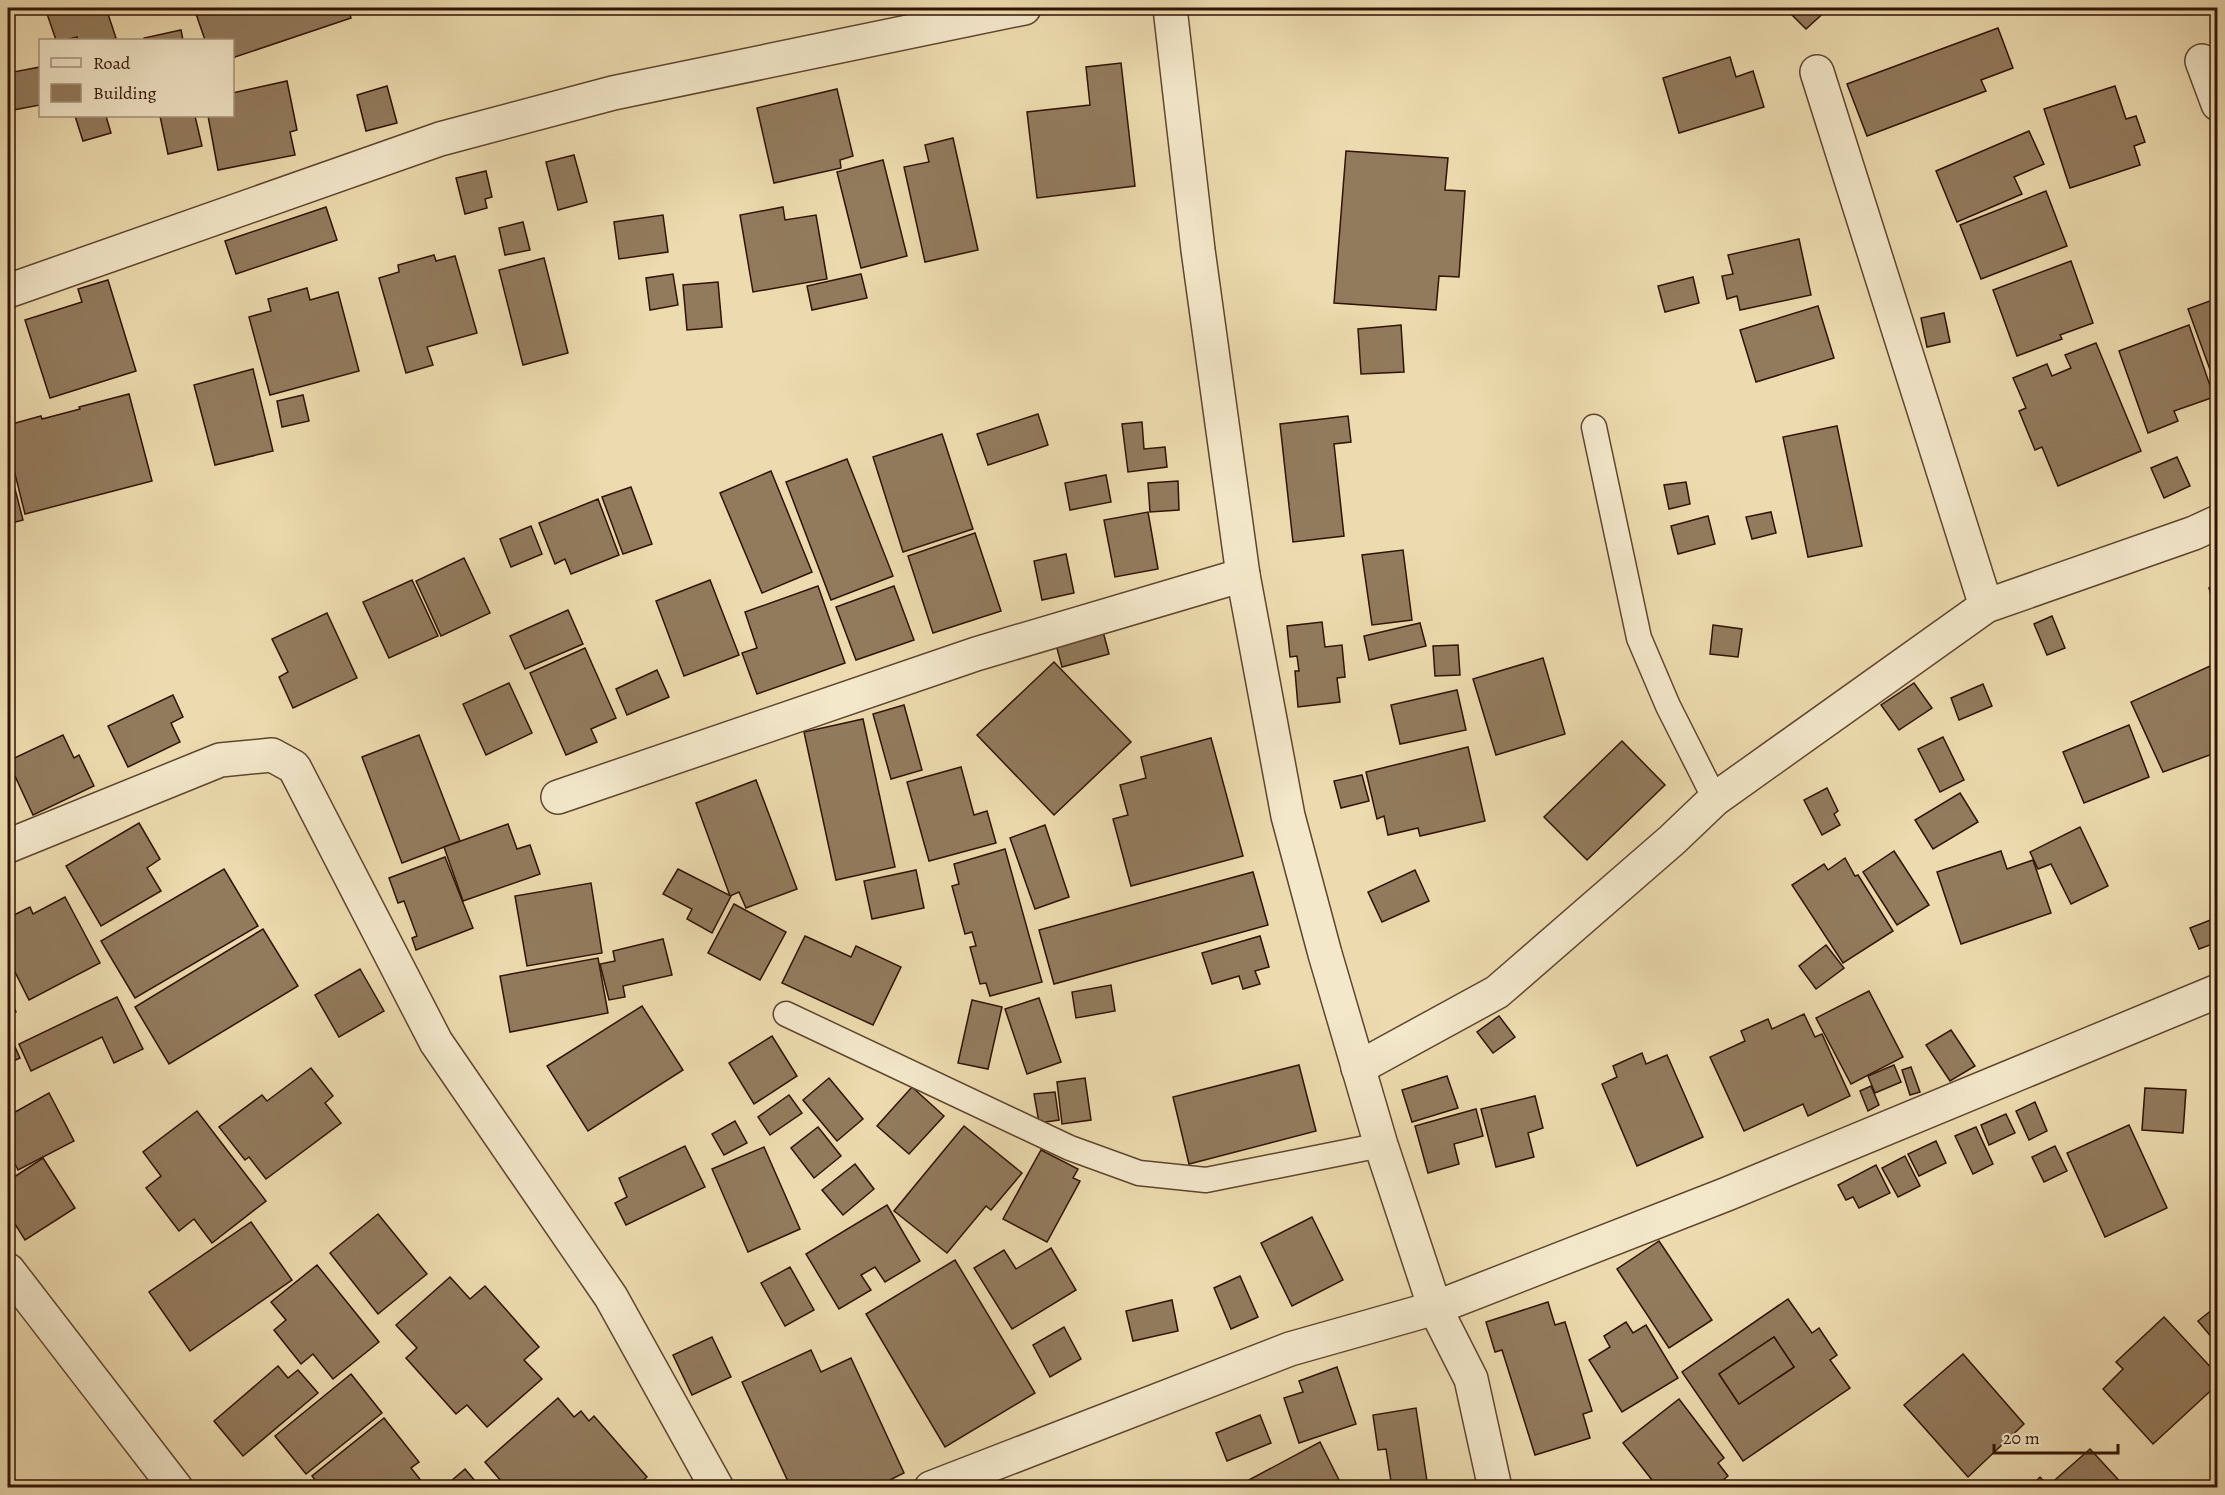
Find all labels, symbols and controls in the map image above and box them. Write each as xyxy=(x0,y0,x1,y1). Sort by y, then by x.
legend xyxy=(39,39,234,117)
text: Road xyxy=(93,51,131,75)
text: Building xyxy=(93,81,157,105)
scale bar xyxy=(1994,1417,2118,1455)
text: 20 m xyxy=(2003,1426,2040,1450)

